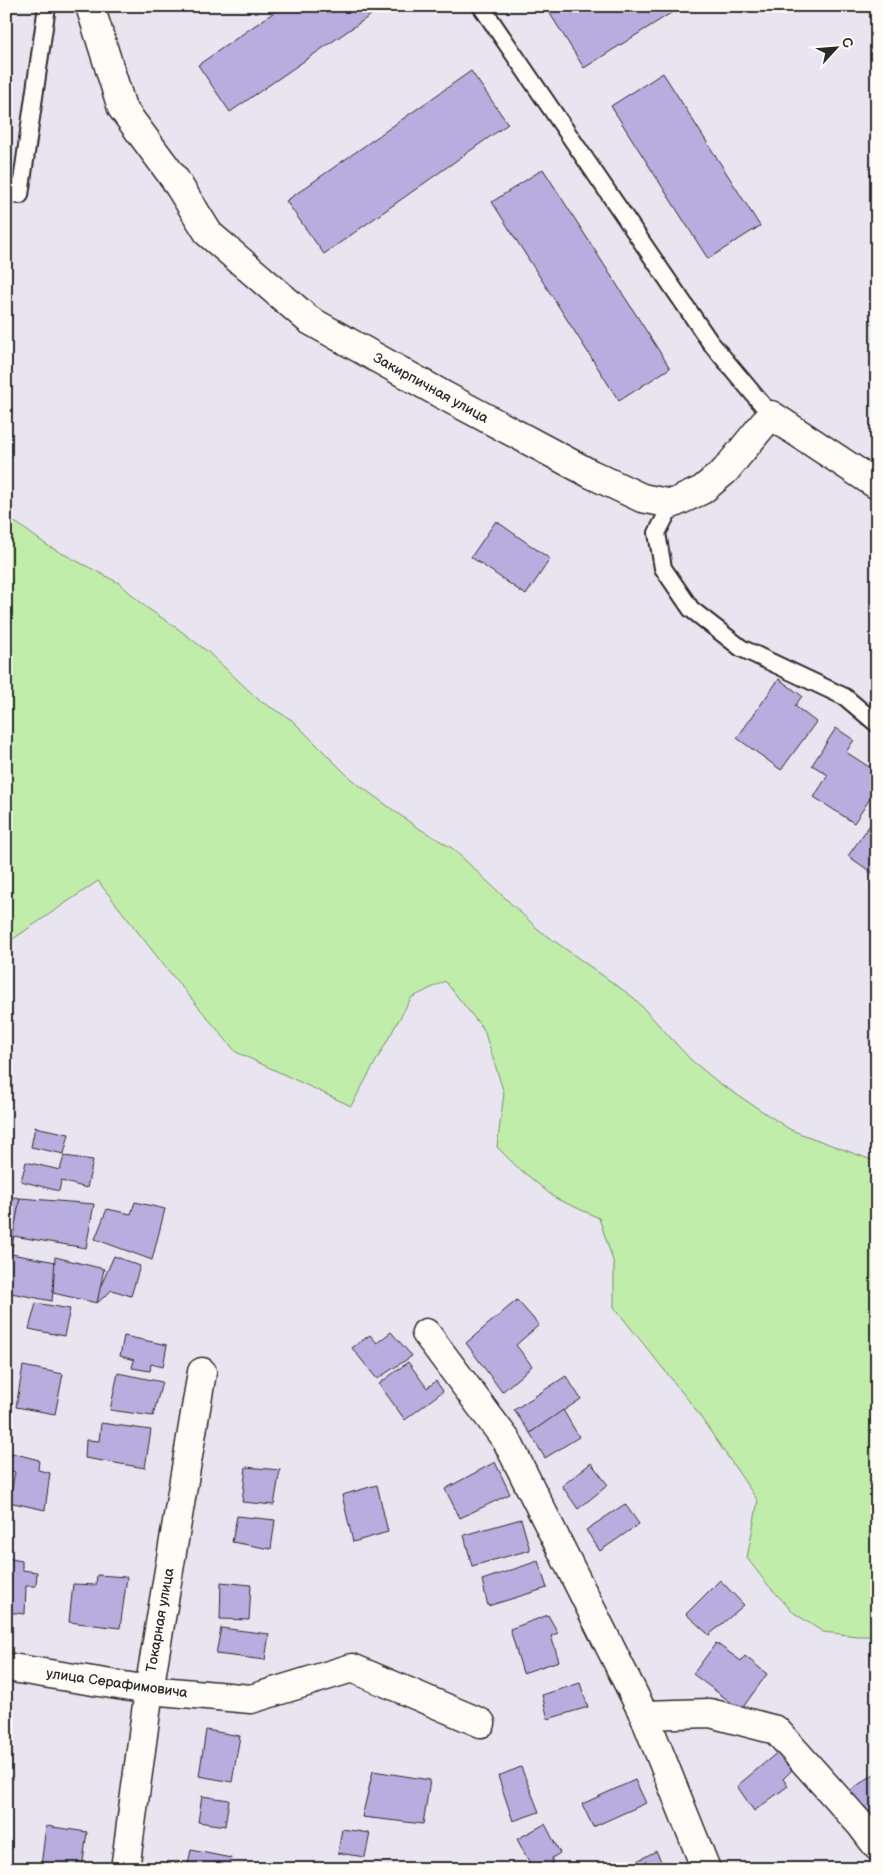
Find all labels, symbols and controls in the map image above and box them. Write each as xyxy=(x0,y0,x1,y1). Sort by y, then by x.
north arrow xyxy=(810,22,860,72)
text: С xyxy=(837,34,857,51)
street label: Закирпичная улица xyxy=(370,349,492,427)
street label: Токарная улица xyxy=(142,1566,178,1673)
street label: улица Серафимовича xyxy=(45,1665,190,1701)

